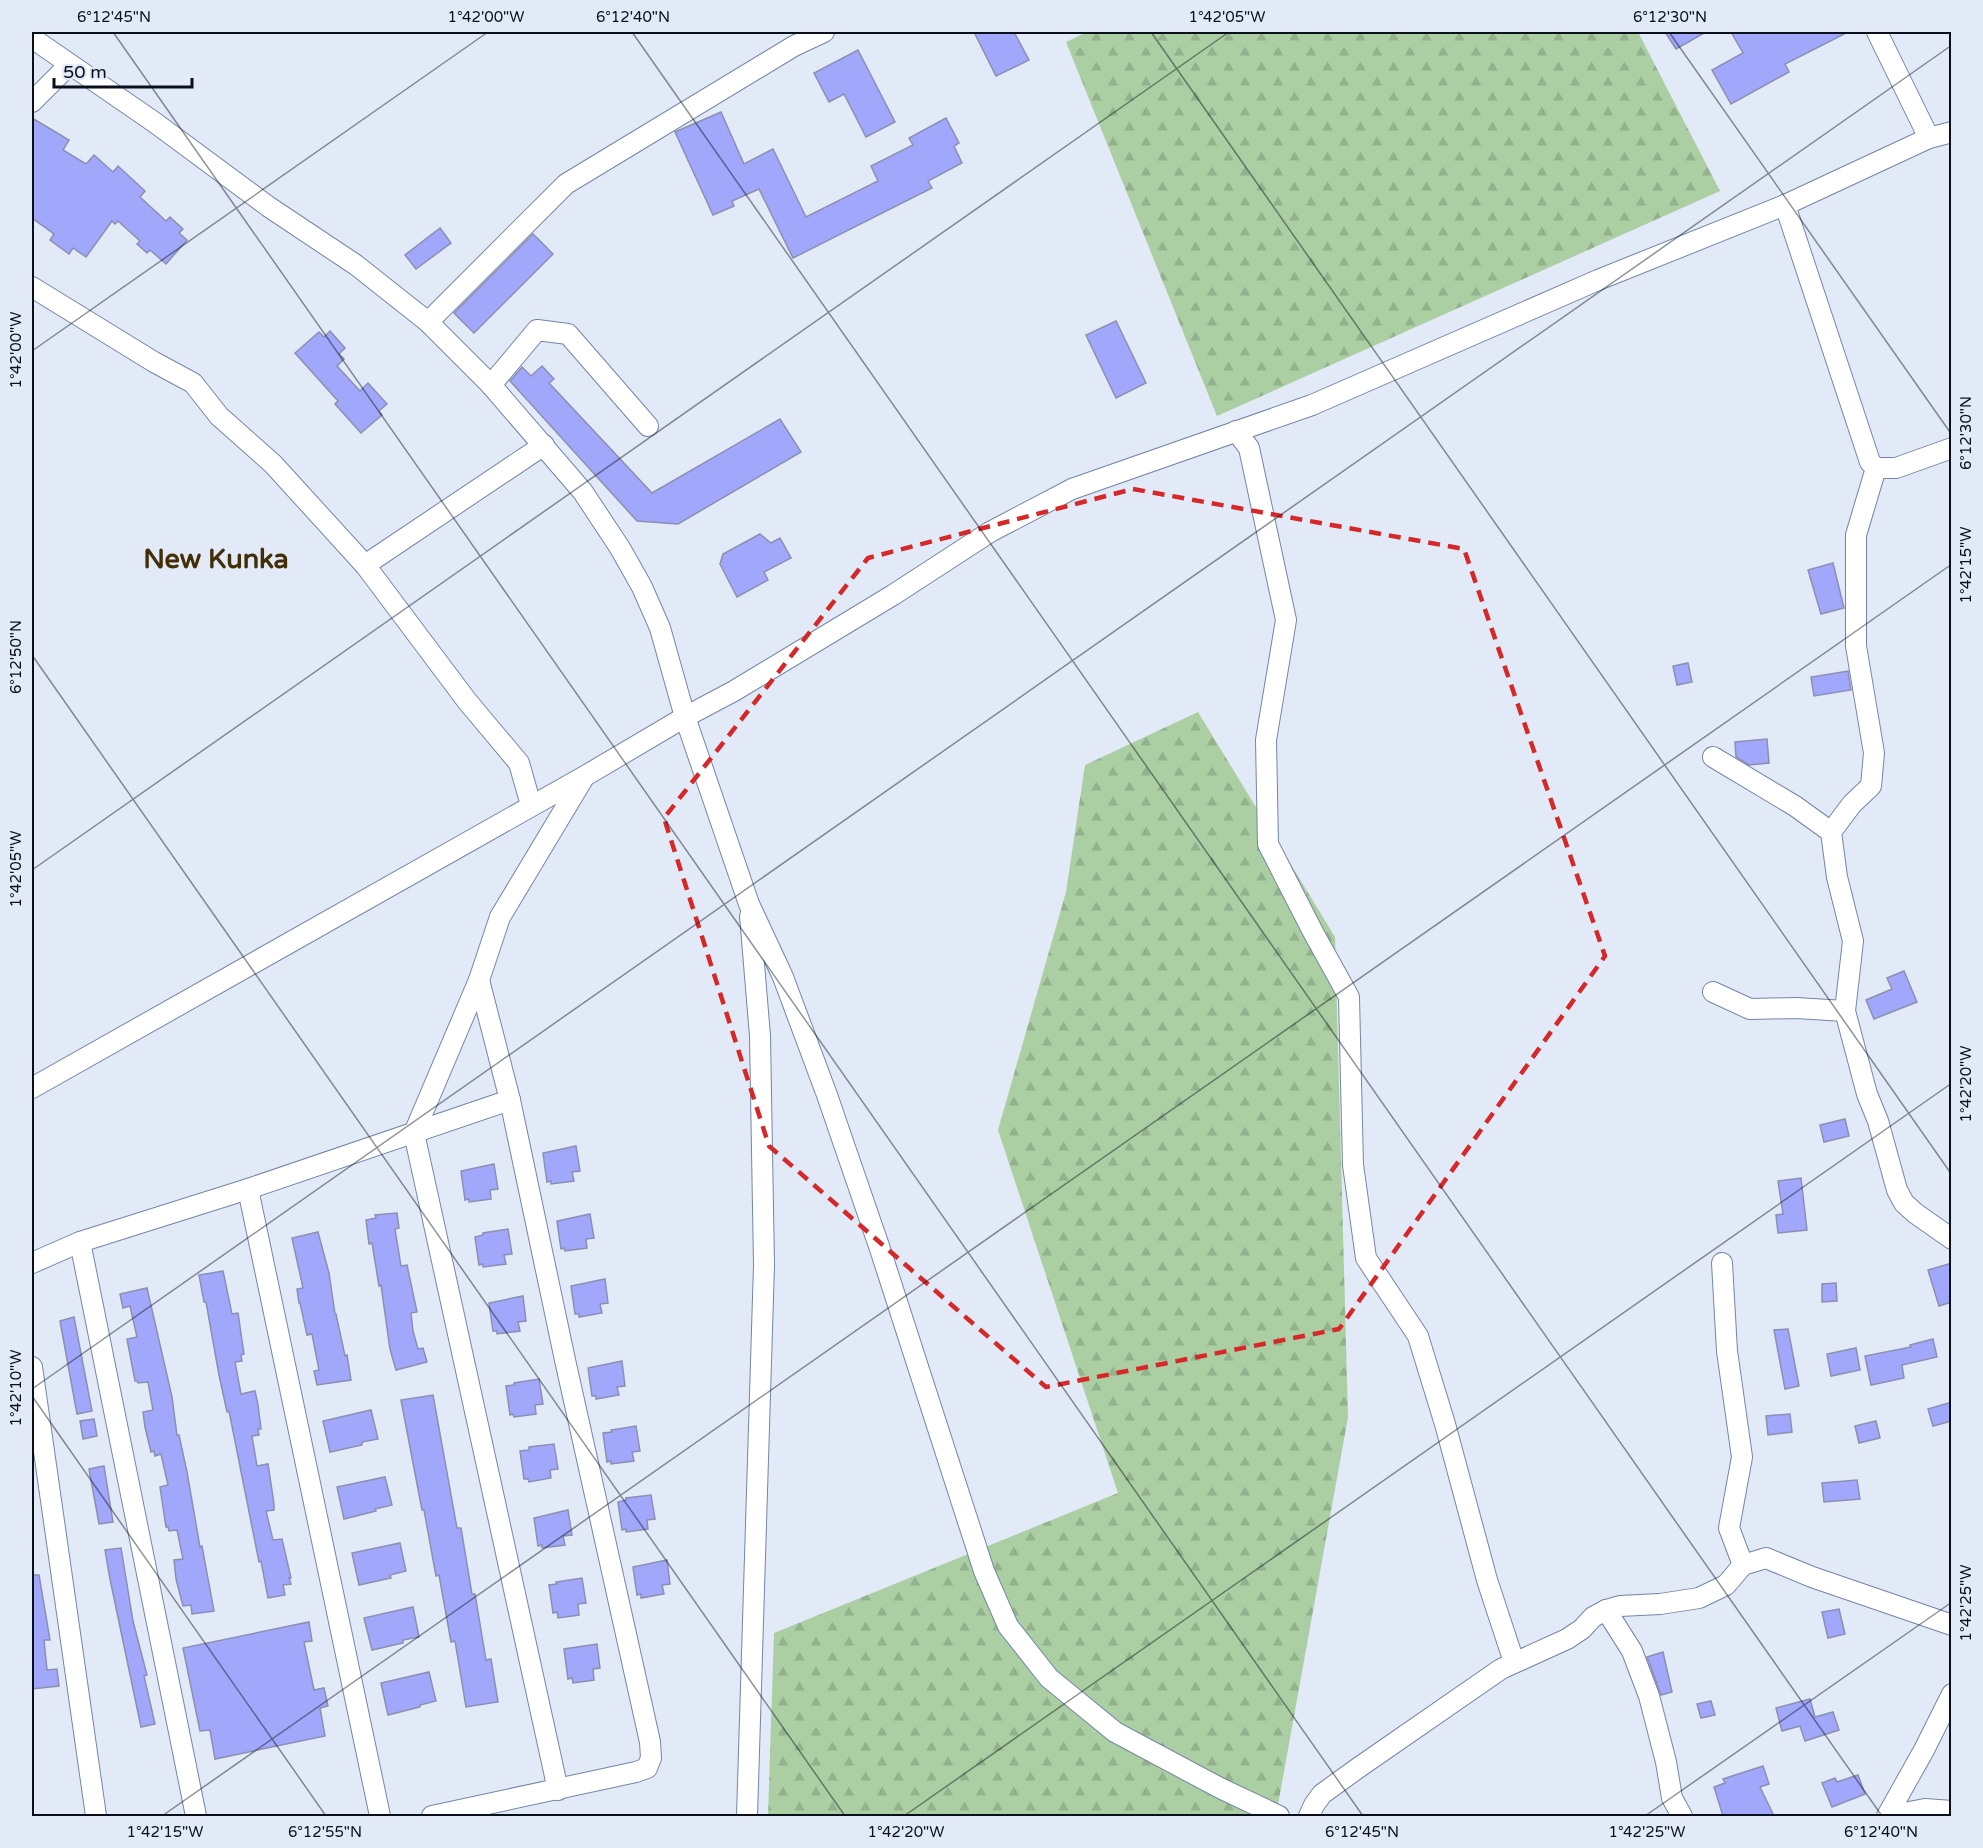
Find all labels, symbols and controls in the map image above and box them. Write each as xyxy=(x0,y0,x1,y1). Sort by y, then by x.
text: 6°12'45"N xyxy=(77,8,151,26)
text: 1°42'00"W xyxy=(448,8,524,26)
text: 6°12'40"N xyxy=(596,8,670,26)
text: 1°42'05"W xyxy=(1189,8,1265,26)
text: 6°12'30"N xyxy=(1633,8,1707,26)
scale bar xyxy=(54,51,192,89)
text: 50 m xyxy=(63,61,107,83)
text: 1°42'00"W xyxy=(7,312,25,388)
text: 6°12'30"N xyxy=(1957,396,1975,470)
text: 1°42'15"W xyxy=(1957,527,1975,603)
district label: New Kunka xyxy=(143,543,289,576)
text: 6°12'50"N xyxy=(7,620,25,694)
text: 1°42'05"W xyxy=(7,831,25,907)
text: 1°42'20"W xyxy=(1957,1046,1975,1122)
text: 1°42'10"W xyxy=(7,1350,25,1426)
text: 1°42'25"W xyxy=(1957,1565,1975,1641)
text: 1°42'15"W xyxy=(127,1823,203,1841)
text: 6°12'55"N xyxy=(288,1823,362,1841)
text: 1°42'20"W xyxy=(868,1823,944,1841)
text: 6°12'45"N xyxy=(1325,1823,1399,1841)
text: 1°42'25"W xyxy=(1609,1823,1685,1841)
text: 6°12'40"N xyxy=(1844,1823,1918,1841)

